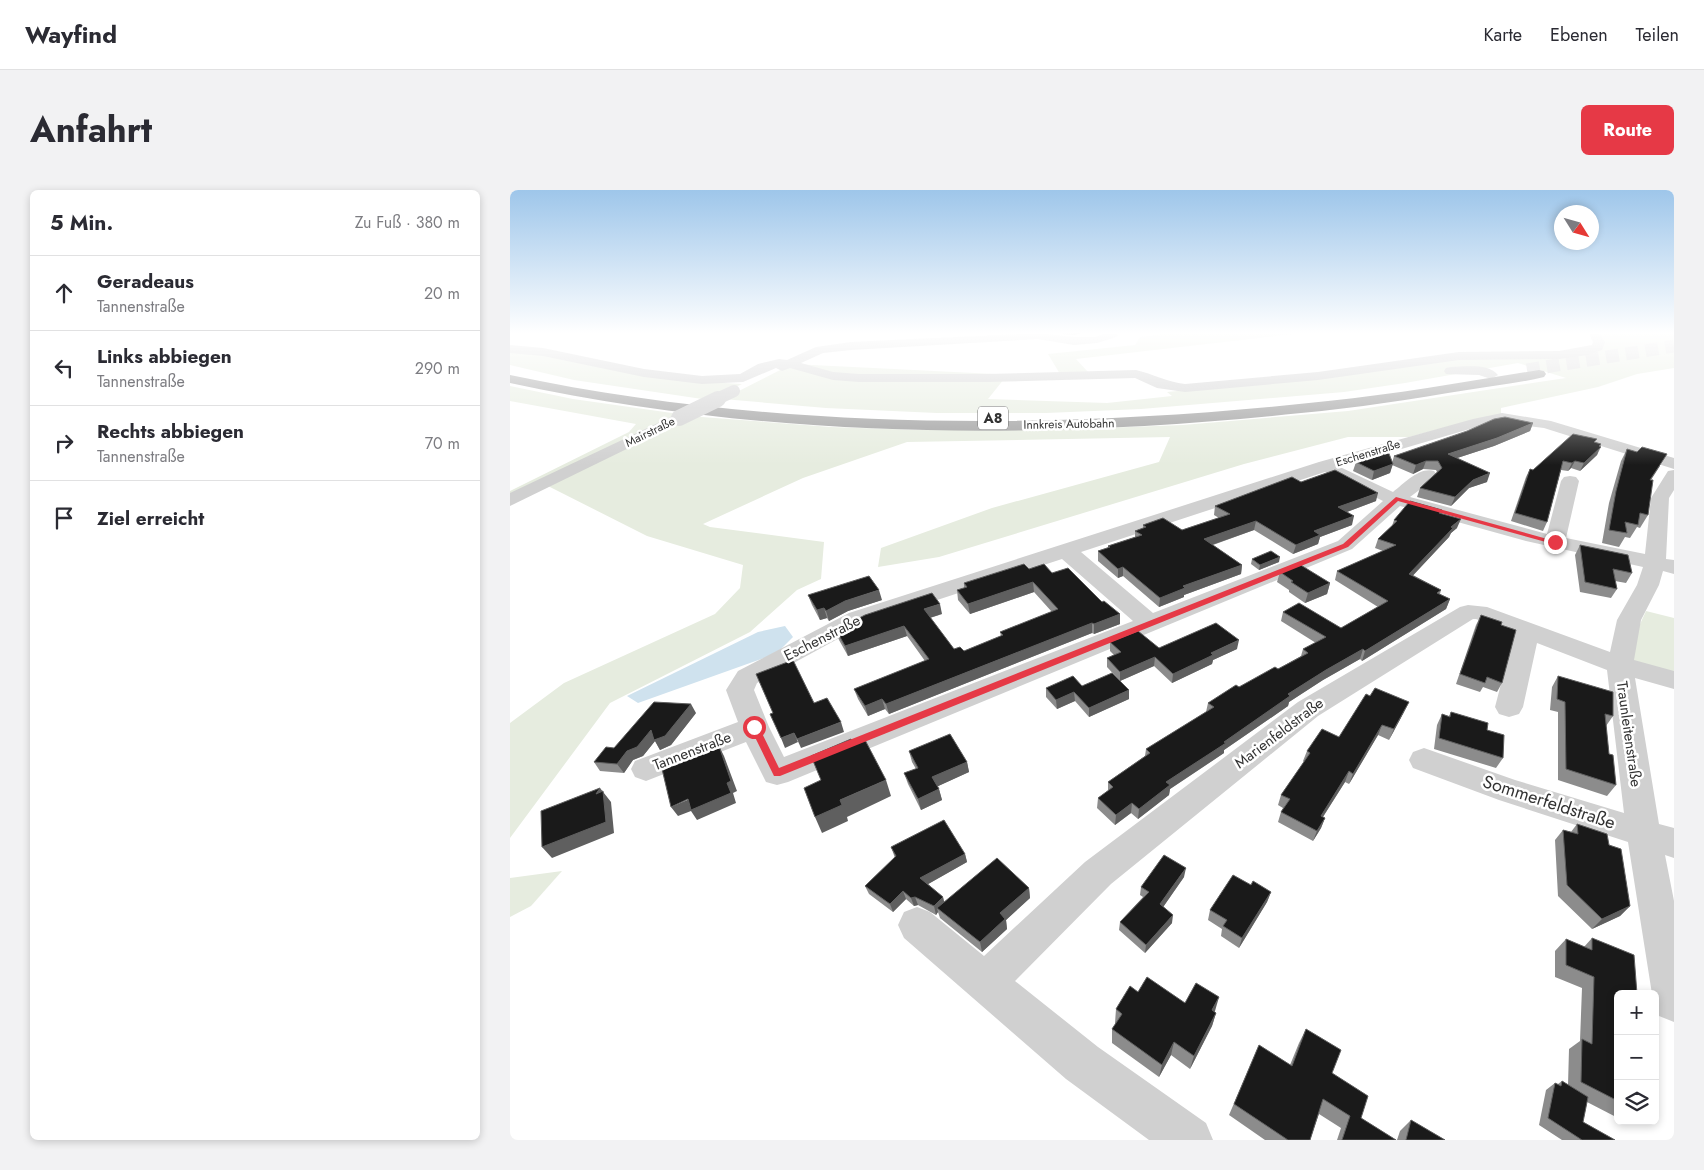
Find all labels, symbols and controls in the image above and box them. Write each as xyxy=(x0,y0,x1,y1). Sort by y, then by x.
text: Wayfind xyxy=(25,17,117,52)
text: Karte xyxy=(1483,22,1522,48)
text: Ebenen xyxy=(1550,22,1608,48)
text: Teilen xyxy=(1636,22,1679,48)
text: Anfahrt xyxy=(30,105,152,155)
button: Route xyxy=(1581,105,1674,155)
north arrow xyxy=(1554,205,1599,250)
text: 5 Min. xyxy=(50,208,113,238)
text: Zu Fuß · 380 m xyxy=(355,211,460,234)
text: Geradeaus xyxy=(97,268,194,295)
icon: ahead xyxy=(50,279,78,307)
text: 20 m xyxy=(424,282,460,305)
text: Tannenstraße xyxy=(97,295,185,318)
text: Links abbiegen xyxy=(97,343,232,370)
icon: left xyxy=(50,354,78,382)
text: 290 m xyxy=(415,357,460,380)
text: Tannenstraße xyxy=(97,370,185,393)
road number: A8 xyxy=(978,407,1008,430)
street label: Mairstraße xyxy=(622,412,678,452)
street label: Innkreis Autobahn xyxy=(1023,414,1115,434)
text: Rechts abbiegen xyxy=(97,418,244,445)
icon: right xyxy=(50,429,78,457)
text: 70 m xyxy=(425,432,460,455)
street label: Eschenstraße xyxy=(1334,435,1402,471)
text: Tannenstraße xyxy=(97,445,185,468)
icon: arrive xyxy=(50,504,78,532)
text: Ziel erreicht xyxy=(97,505,204,532)
route end xyxy=(1544,531,1567,554)
street label: Eschenstraße xyxy=(780,609,864,667)
street label: Traunleitenstraße xyxy=(1611,680,1647,788)
street label: Marienfeldstraße xyxy=(1230,692,1328,774)
route start xyxy=(743,716,766,739)
street label: Tannenstraße xyxy=(650,726,735,776)
street label: Sommerfeldstraße xyxy=(1479,768,1619,836)
map controls xyxy=(1614,990,1659,1125)
button: + xyxy=(1614,990,1659,1035)
button: − xyxy=(1614,1035,1659,1080)
button: layers xyxy=(1614,1080,1659,1125)

